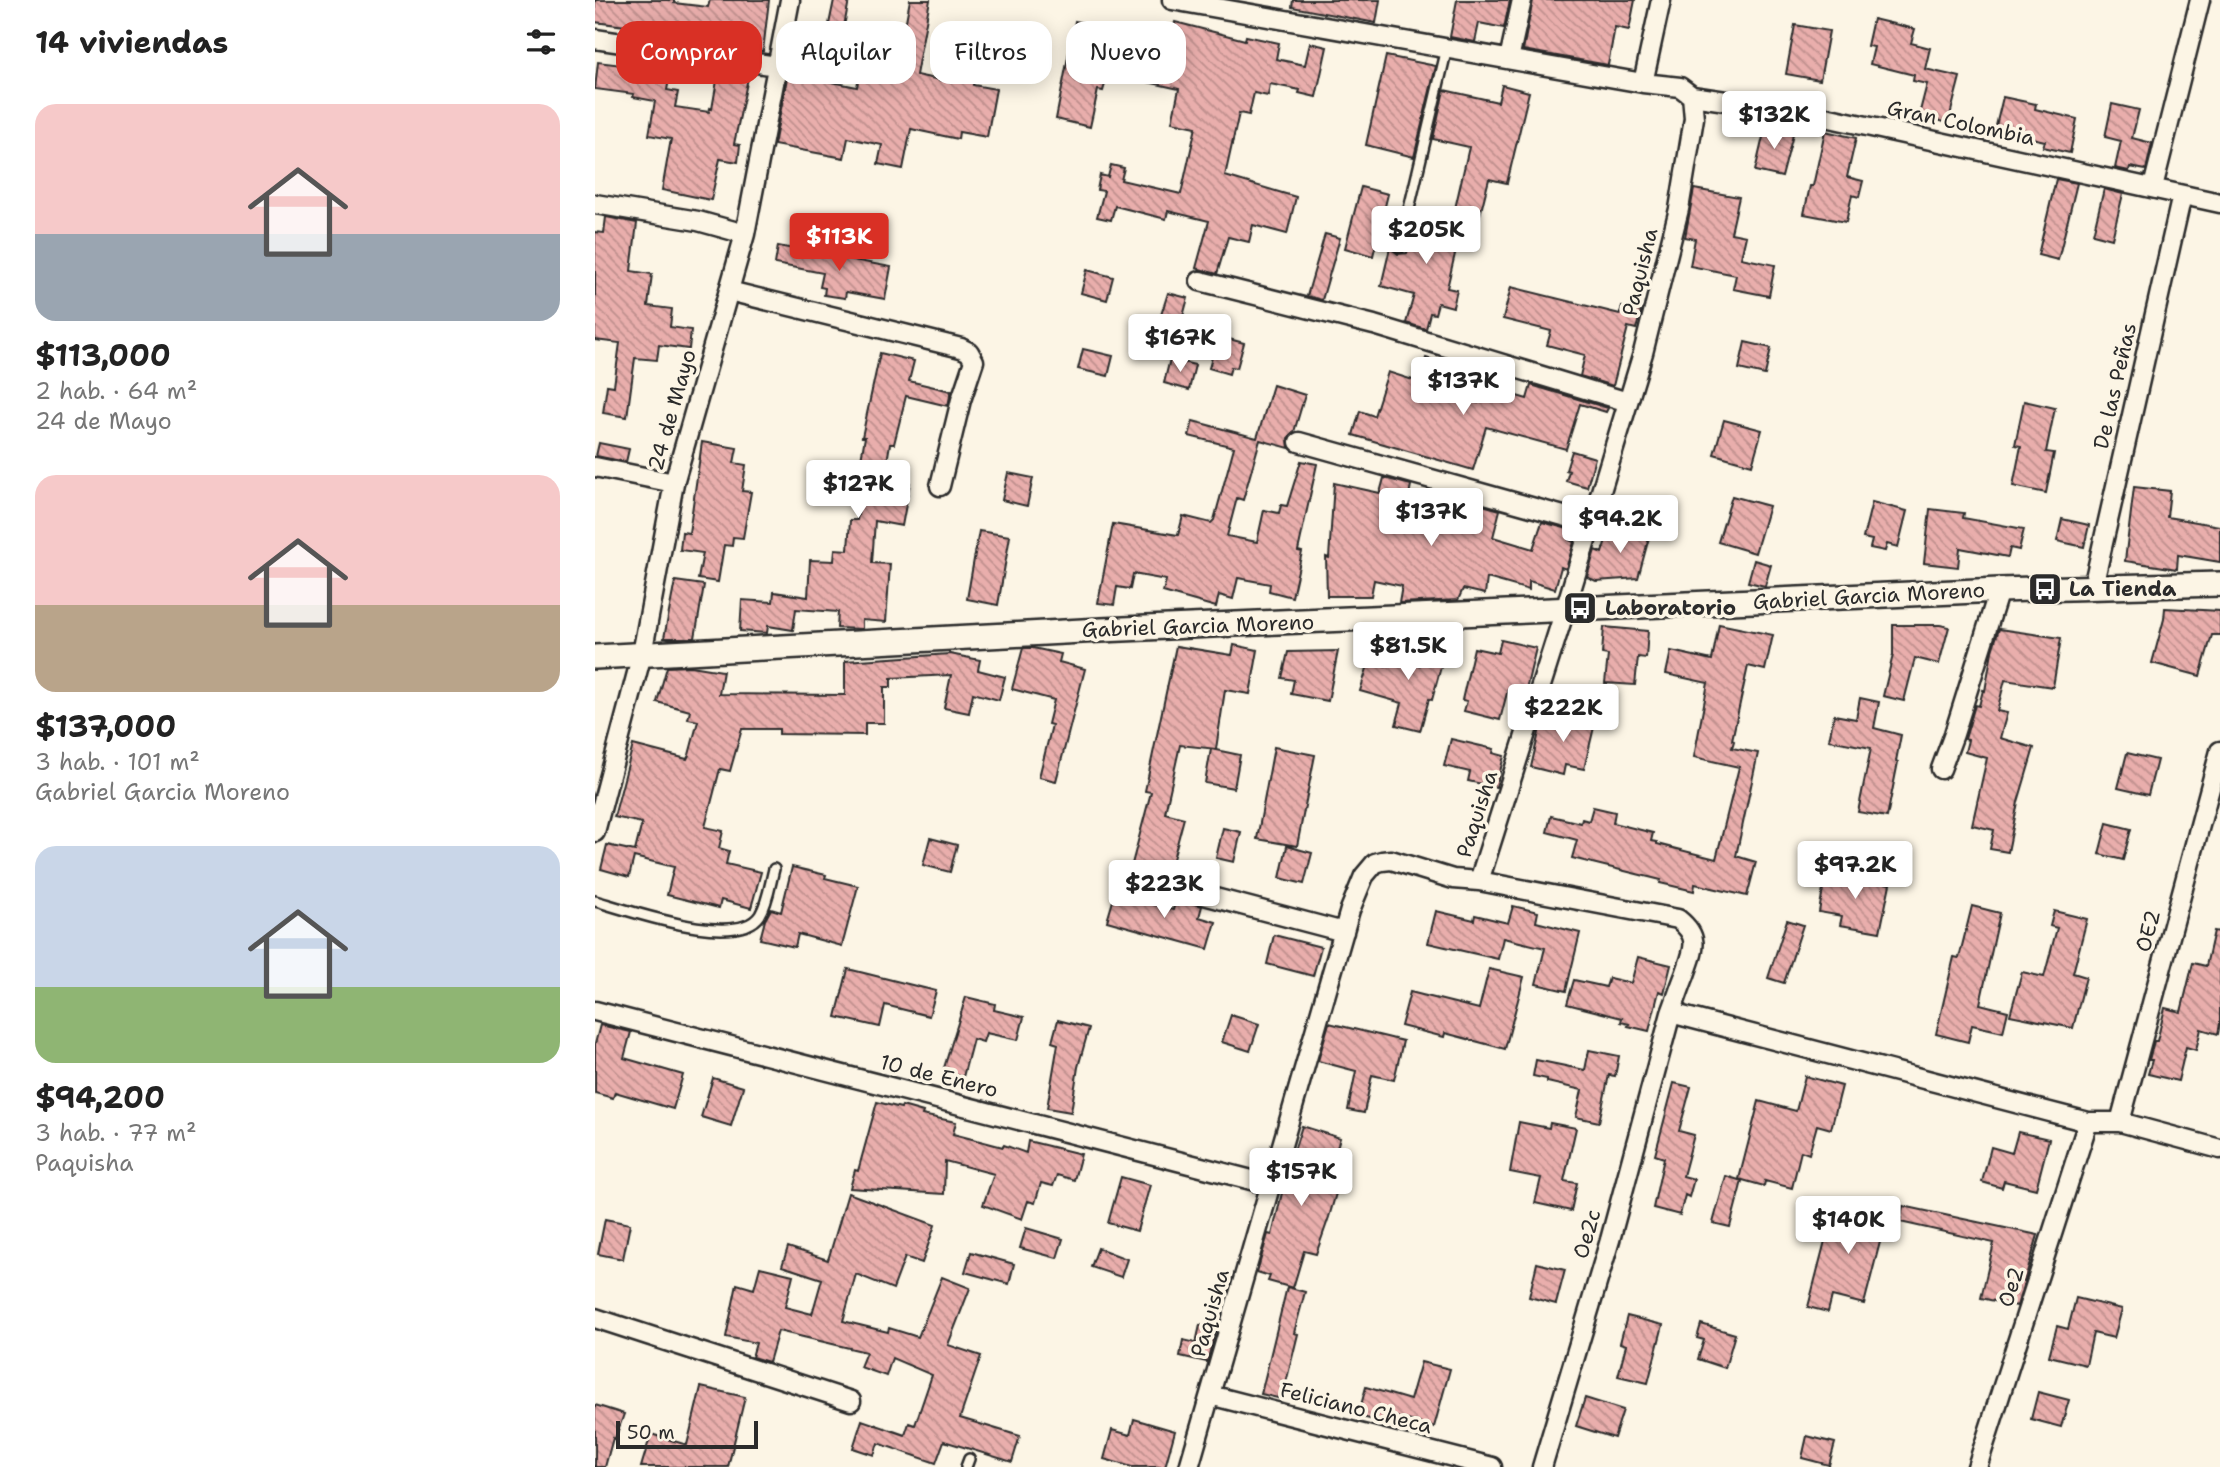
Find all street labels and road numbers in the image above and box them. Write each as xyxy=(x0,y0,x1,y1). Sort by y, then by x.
street label: Gran Colombia xyxy=(1885,94,2037,152)
street label: Paquisha xyxy=(1616,225,1664,319)
street label: De las Peñas xyxy=(2087,320,2143,452)
street label: 24 de Mayo xyxy=(641,346,703,474)
street label: Gabriel Garcia Moreno xyxy=(1752,576,1986,616)
street label: Gabriel Garcia Moreno xyxy=(1081,608,1315,644)
street label: Paquisha xyxy=(1450,767,1504,861)
street label: OE2 xyxy=(2129,907,2167,955)
street label: 10 de Enero xyxy=(877,1048,1001,1104)
street label: Oe2c xyxy=(1567,1206,1607,1262)
street label: Oe2 xyxy=(1991,1263,2031,1311)
street label: Paquisha xyxy=(1184,1266,1236,1360)
street label: Feliciano Checa xyxy=(1277,1376,1435,1440)

